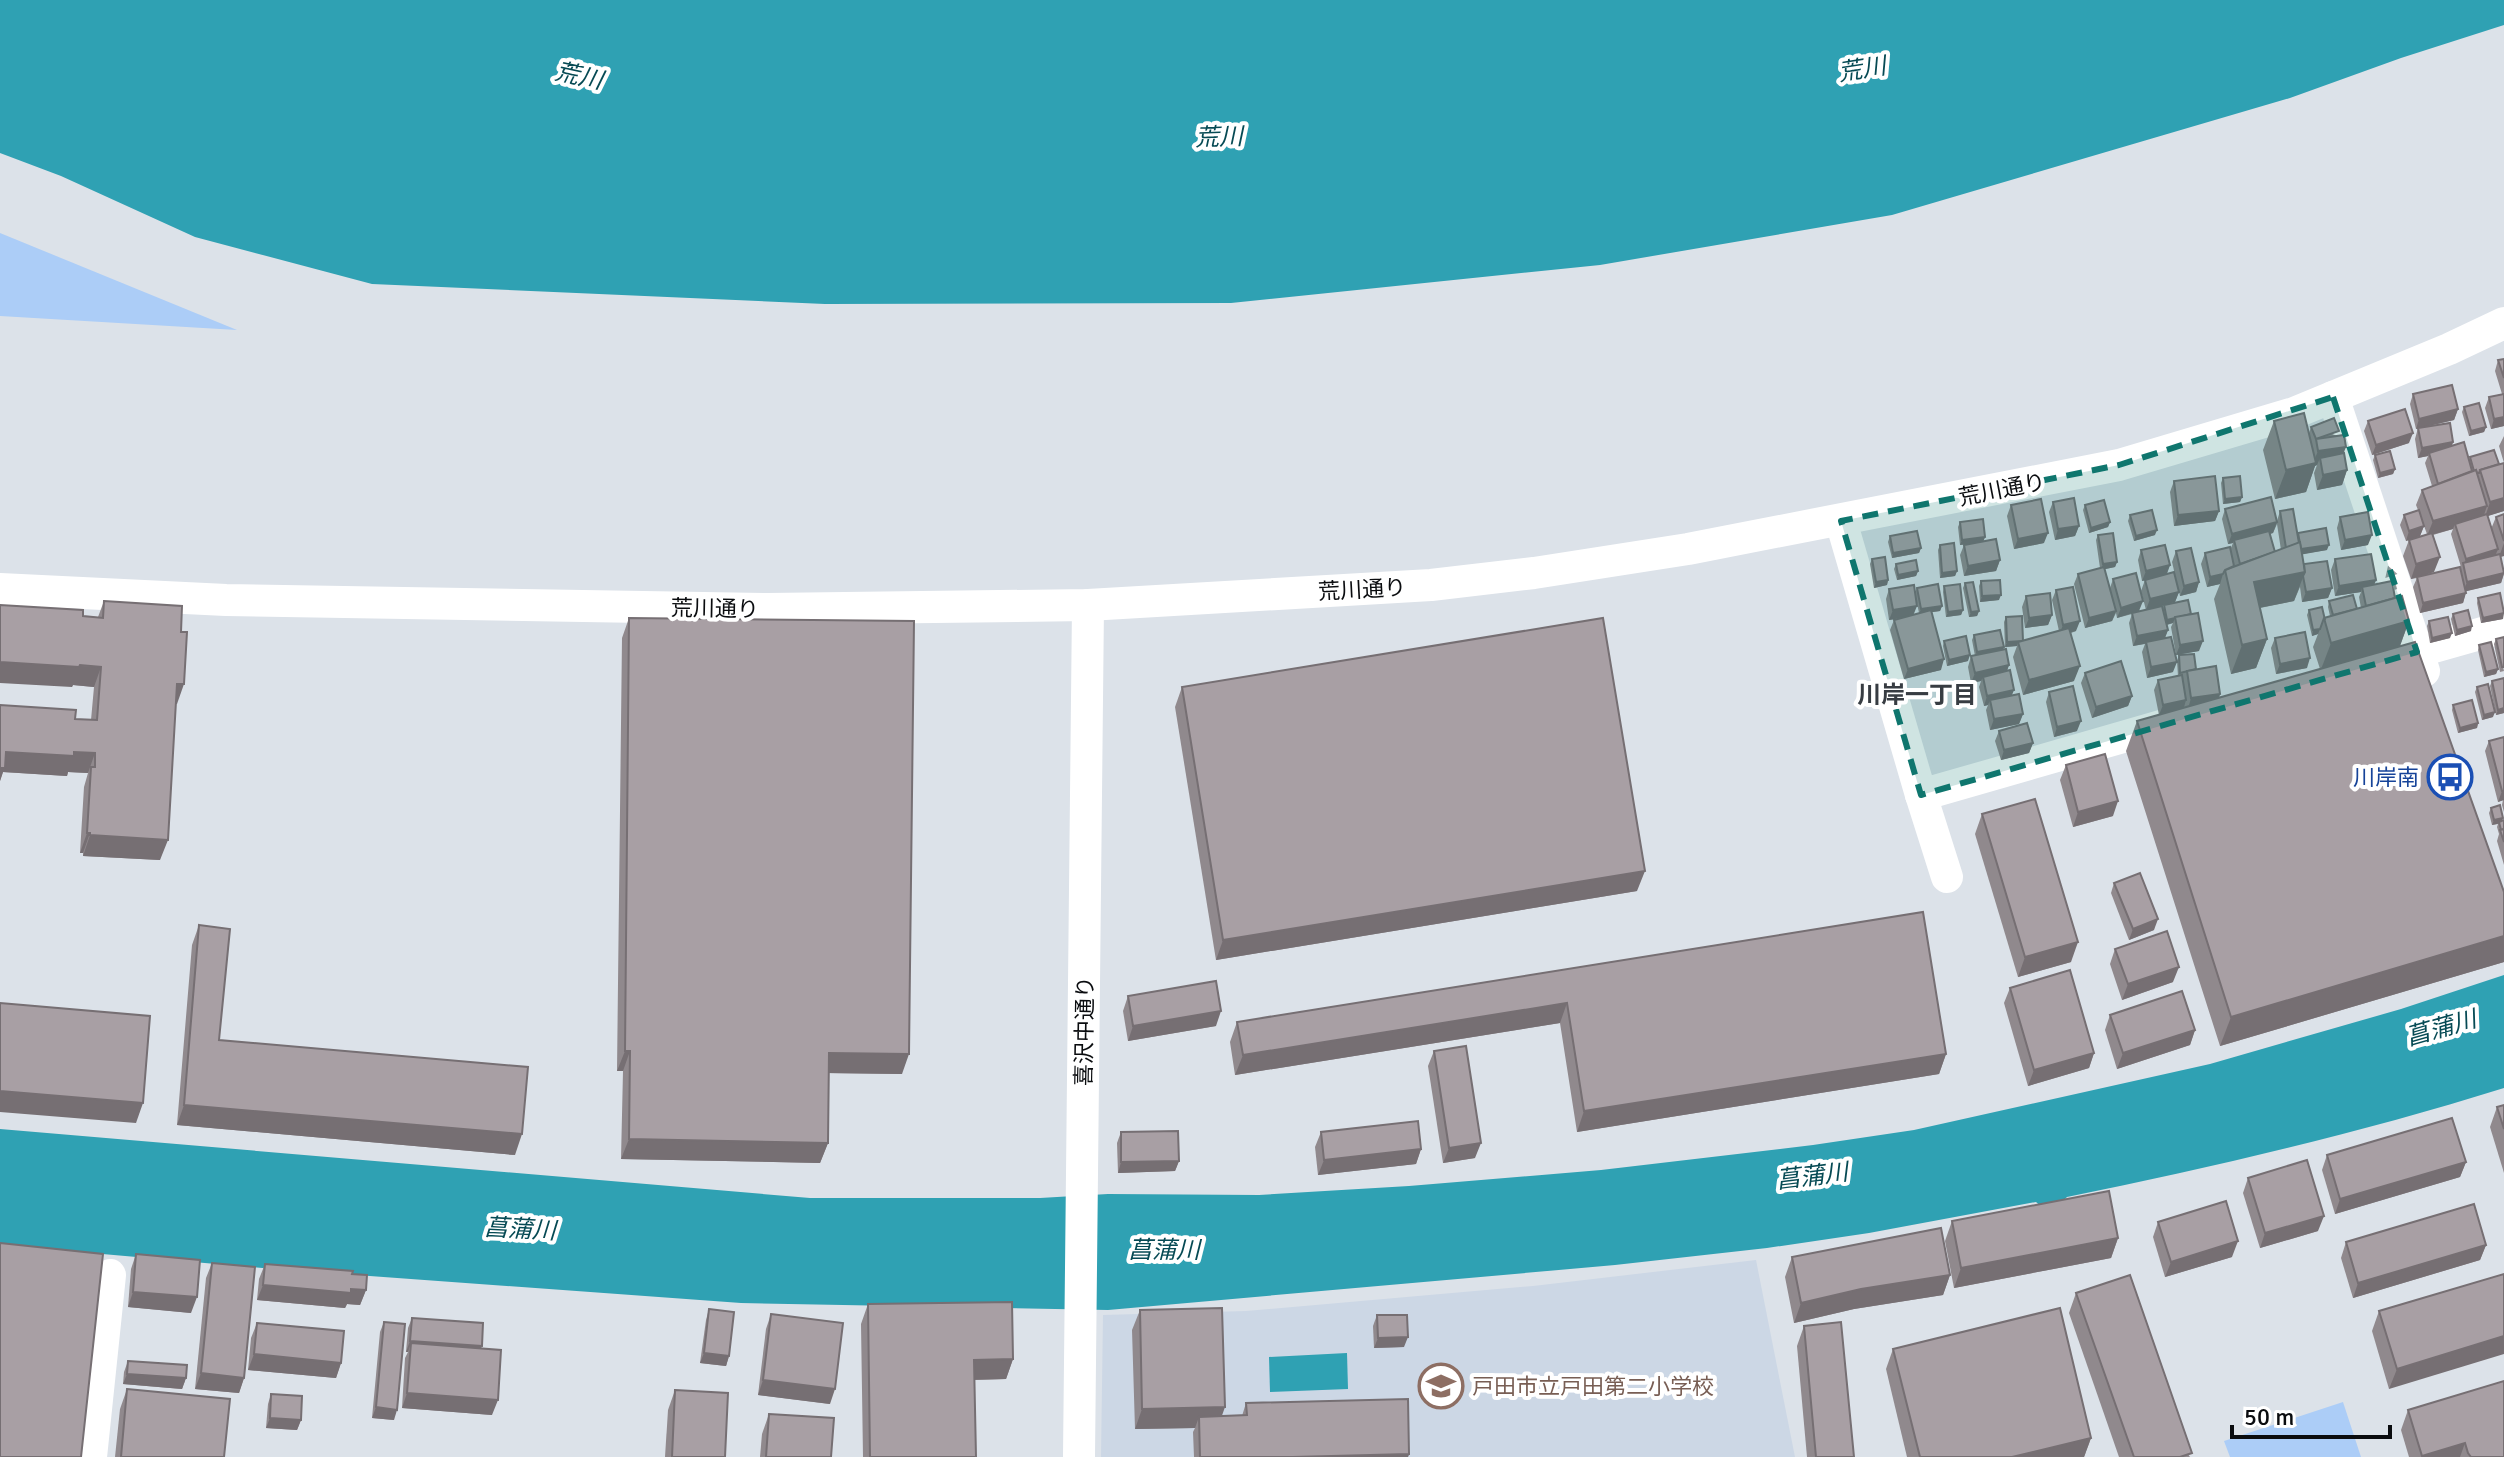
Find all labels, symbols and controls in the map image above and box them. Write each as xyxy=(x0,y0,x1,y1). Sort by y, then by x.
water label: 荒川 xyxy=(1836,50,1891,88)
water label: 荒川 xyxy=(552,56,609,96)
water label: 荒川 xyxy=(1194,121,1247,153)
street label: 荒川通り xyxy=(1956,468,2048,511)
one-way arrow xyxy=(2386,565,2398,589)
street label: 荒川通り xyxy=(1317,574,1407,605)
street label: 荒川通り xyxy=(671,594,759,623)
district label: 川岸一丁目 xyxy=(1857,680,1977,710)
bus stop icon: 川岸南 xyxy=(2426,753,2474,801)
place label: 川岸南 xyxy=(2353,764,2419,791)
street label: 喜沢中通り xyxy=(1070,976,1099,1086)
water label: 菖蒲川 xyxy=(2402,1003,2483,1052)
water label: 菖蒲川 xyxy=(1774,1156,1853,1195)
water label: 菖蒲川 xyxy=(483,1212,560,1246)
water label: 菖蒲川 xyxy=(1128,1235,1203,1265)
school or university icon: 戸田市立戸田第二小学校 xyxy=(1417,1362,1465,1410)
place label: 戸田市立戸田第二小学校 xyxy=(1472,1373,1714,1400)
scale bar xyxy=(2232,1389,2390,1439)
text: 50 m xyxy=(2244,1402,2294,1432)

